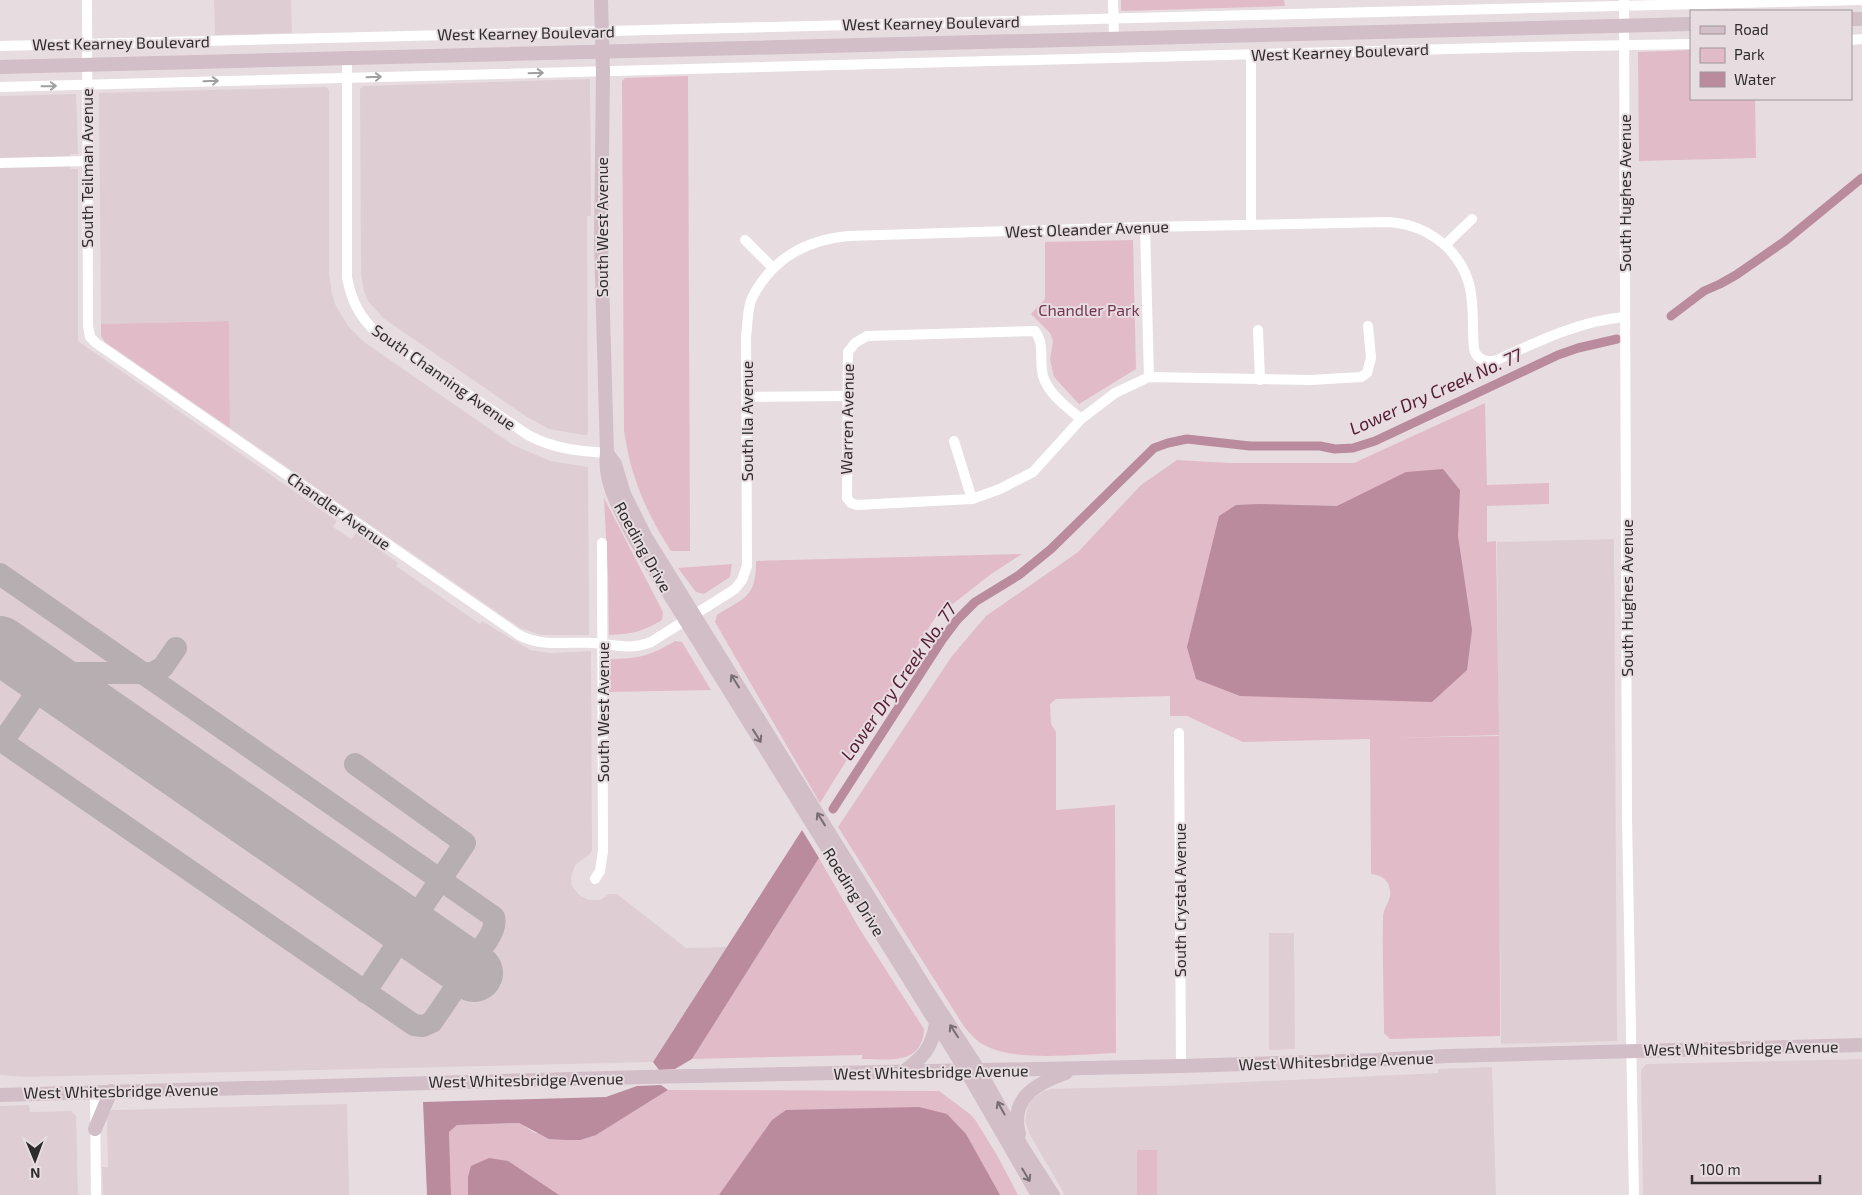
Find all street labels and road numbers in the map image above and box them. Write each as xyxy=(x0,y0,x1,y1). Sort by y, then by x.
street label: West Kearney Boulevard xyxy=(842,11,1020,34)
street label: West Kearney Boulevard xyxy=(437,21,615,44)
street label: West Kearney Boulevard xyxy=(32,31,210,54)
street label: West Kearney Boulevard xyxy=(1251,39,1429,64)
street label: South Teilman Avenue xyxy=(77,88,96,248)
street label: South Hughes Avenue xyxy=(1615,114,1634,272)
street label: South West Avenue xyxy=(592,157,611,297)
street label: West Oleander Avenue xyxy=(1005,216,1169,241)
street label: South Channing Avenue xyxy=(369,320,520,433)
street label: South Ila Avenue xyxy=(737,361,756,481)
street label: Warren Avenue xyxy=(836,363,857,475)
street label: Chandler Avenue xyxy=(284,468,395,553)
street label: Roeding Drive xyxy=(611,498,676,595)
street label: South Hughes Avenue xyxy=(1617,519,1636,677)
street label: South West Avenue xyxy=(593,642,612,782)
street label: South Crystal Avenue xyxy=(1170,823,1189,977)
street label: Roeding Drive xyxy=(820,844,889,939)
street label: West Whitesbridge Avenue xyxy=(1643,1036,1839,1059)
street label: West Whitesbridge Avenue xyxy=(1238,1048,1434,1073)
street label: West Whitesbridge Avenue xyxy=(833,1060,1029,1083)
street label: West Whitesbridge Avenue xyxy=(428,1068,624,1091)
street label: West Whitesbridge Avenue xyxy=(23,1079,219,1102)

